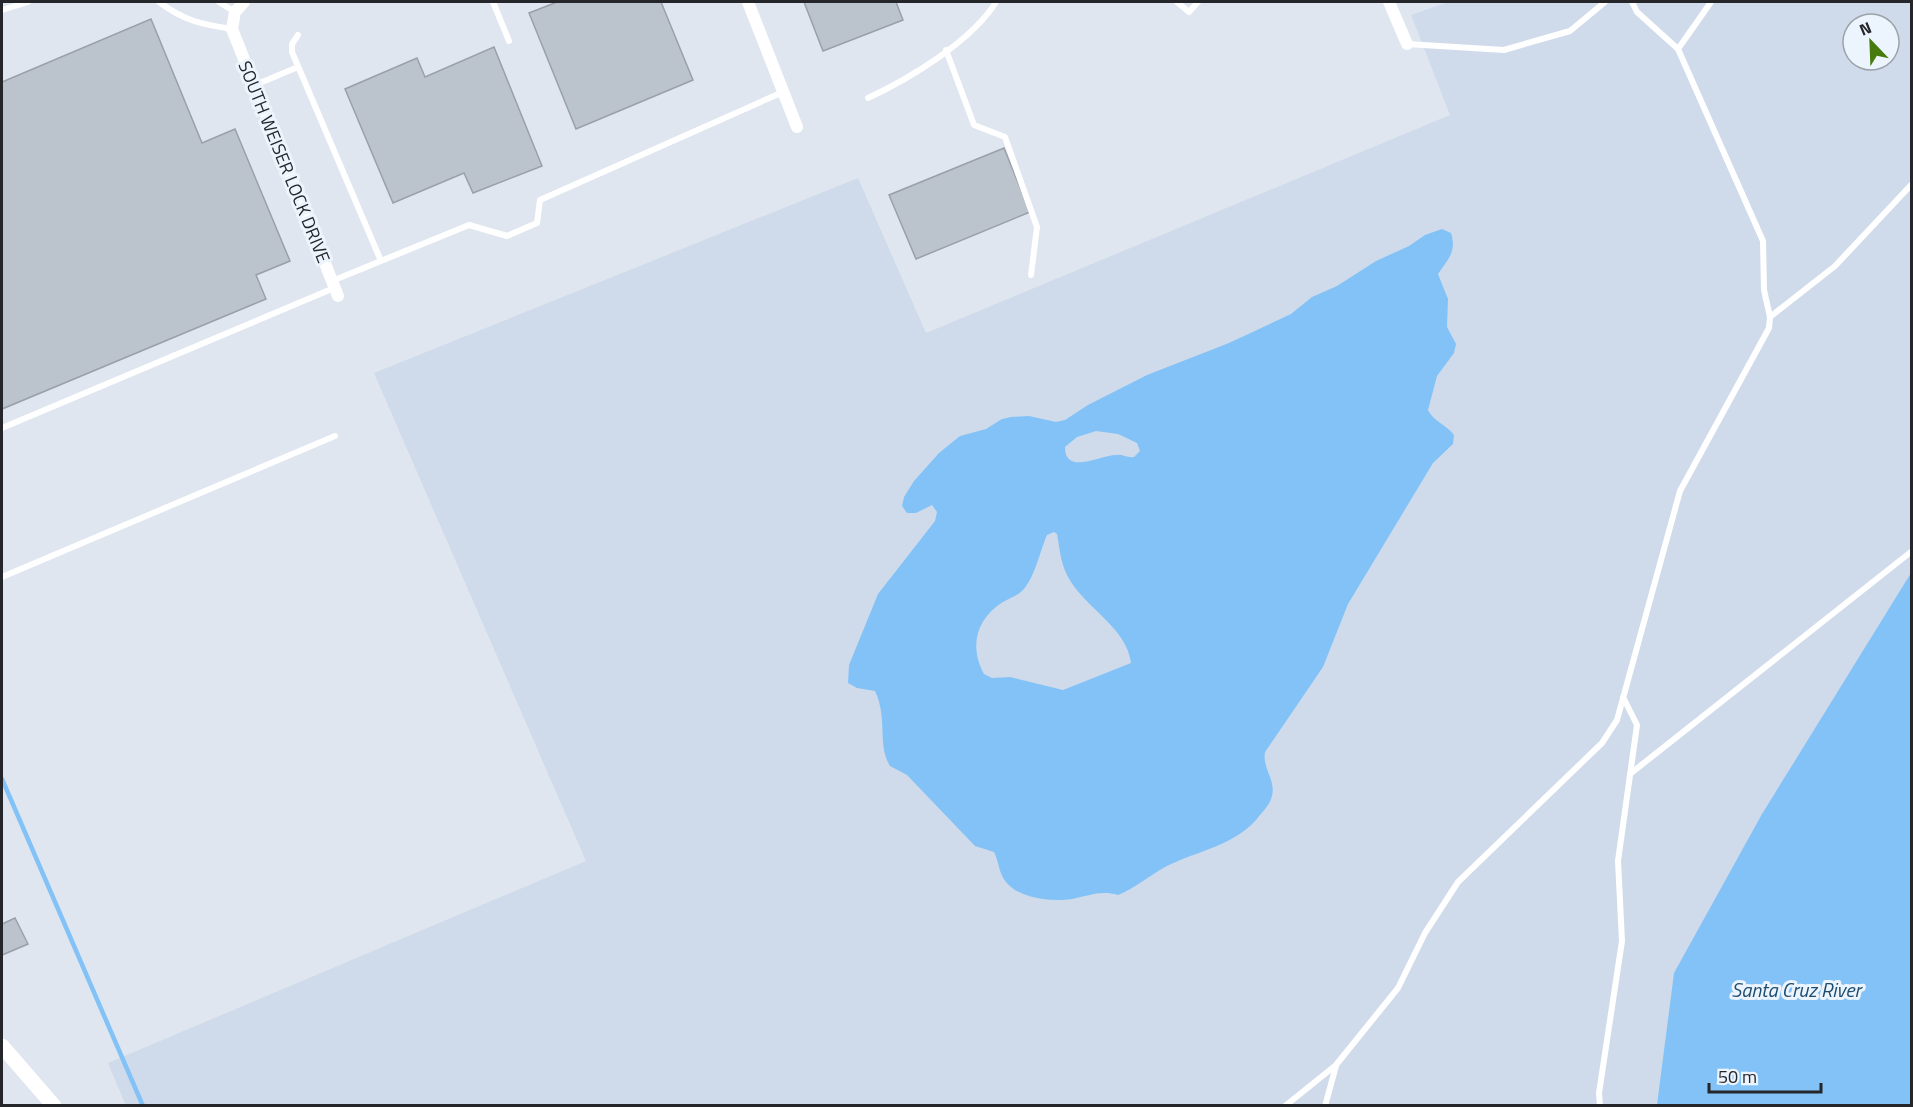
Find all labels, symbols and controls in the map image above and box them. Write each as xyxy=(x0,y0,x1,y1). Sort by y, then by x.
north arrow xyxy=(1841,12,1901,72)
text: N xyxy=(1855,15,1875,41)
street label: SOUTH WEISER LOCK DRIVE xyxy=(232,57,337,267)
water label: Santa Cruz River xyxy=(1731,974,1863,1005)
scale bar xyxy=(1709,1056,1822,1094)
text: 50 m xyxy=(1718,1063,1757,1090)

